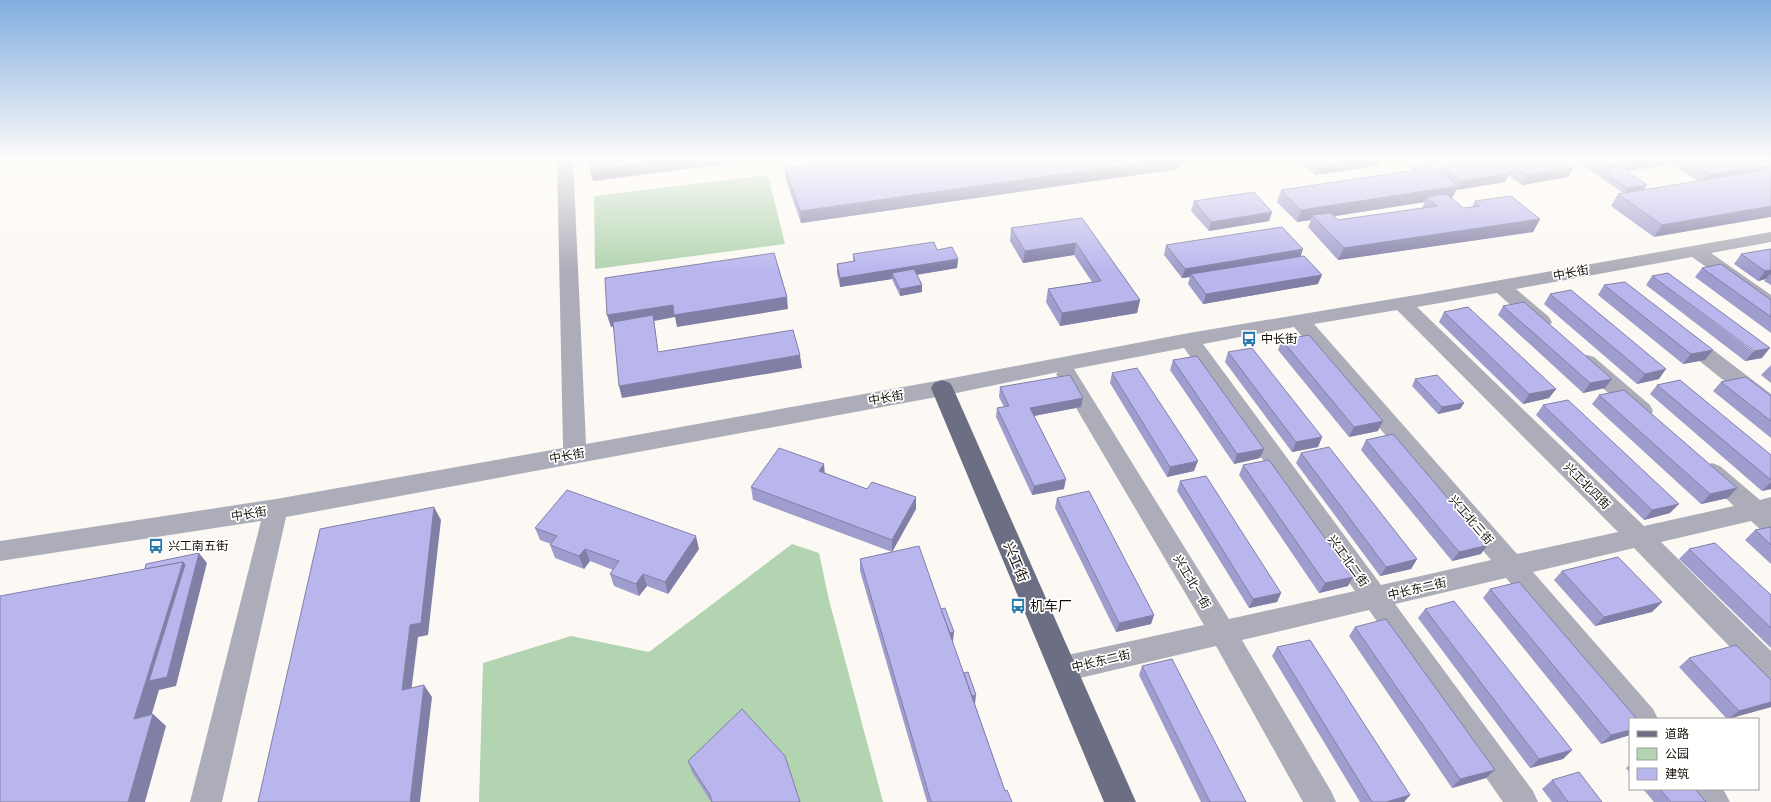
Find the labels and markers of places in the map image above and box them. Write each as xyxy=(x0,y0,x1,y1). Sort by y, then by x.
bus stop icon: 中长街 xyxy=(1240,330,1258,348)
place label: 中长街 xyxy=(1261,332,1297,346)
bus stop icon: 兴工南五街 xyxy=(147,537,165,555)
place label: 兴工南五街 xyxy=(168,539,228,553)
bus stop icon: 机车厂 xyxy=(1009,597,1027,615)
place label: 机车厂 xyxy=(1030,598,1072,614)

